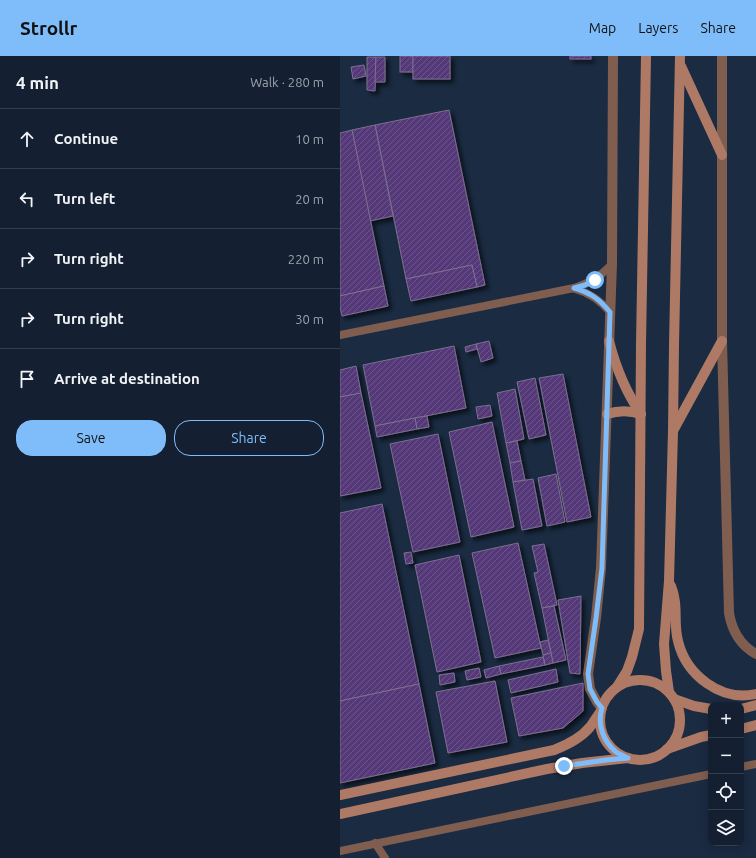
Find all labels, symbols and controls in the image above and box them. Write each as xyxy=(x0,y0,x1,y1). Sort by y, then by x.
text: Strollr xyxy=(20,17,77,39)
text: Map xyxy=(589,20,616,36)
text: Layers xyxy=(638,20,678,36)
text: Share xyxy=(700,20,736,36)
text: 4 min xyxy=(16,73,59,92)
text: Walk · 280 m xyxy=(250,75,324,89)
icon: ahead xyxy=(16,128,38,150)
text: Continue xyxy=(54,130,118,147)
text: 10 m xyxy=(295,132,324,146)
icon: left xyxy=(16,188,38,210)
text: Turn left xyxy=(54,190,115,207)
text: 20 m xyxy=(295,192,324,206)
icon: right xyxy=(16,248,38,270)
text: Turn right xyxy=(54,250,124,267)
text: 220 m xyxy=(288,252,324,266)
route start xyxy=(586,271,604,289)
icon: right xyxy=(16,308,38,330)
text: Turn right xyxy=(54,310,124,327)
text: 30 m xyxy=(295,312,324,326)
icon: arrive xyxy=(16,368,38,390)
text: Arrive at destination xyxy=(54,370,200,387)
button: Save xyxy=(16,420,166,456)
button: Share xyxy=(174,420,324,456)
map controls xyxy=(708,702,744,846)
button: + xyxy=(708,702,744,738)
button: − xyxy=(708,738,744,774)
route end xyxy=(555,757,573,775)
button: locate xyxy=(708,774,744,810)
button: layers xyxy=(708,810,744,846)

